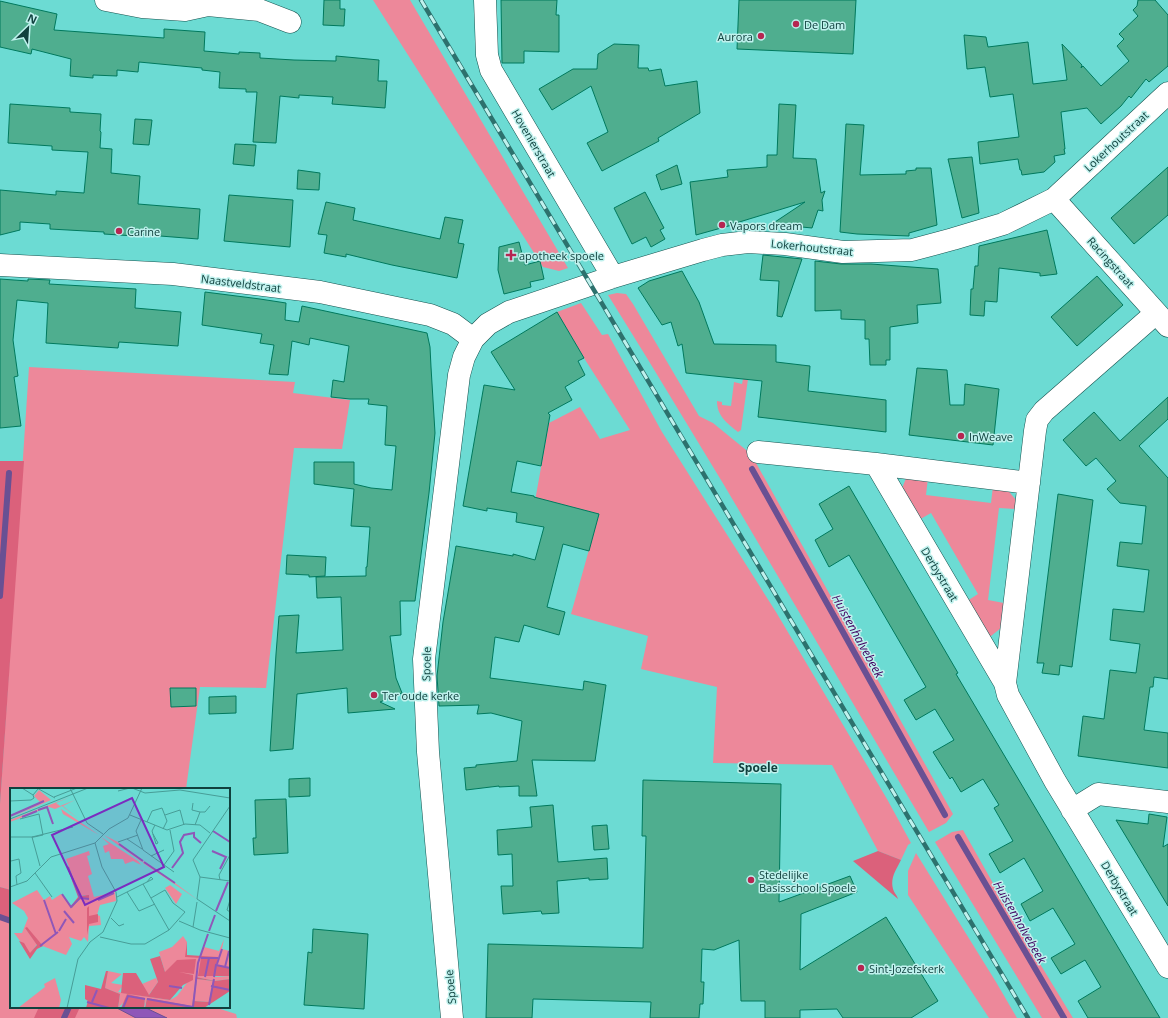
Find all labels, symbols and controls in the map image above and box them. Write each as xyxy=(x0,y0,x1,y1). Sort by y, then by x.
north arrow xyxy=(8,8,48,48)
text: N xyxy=(25,10,40,27)
place label: De Dam xyxy=(804,17,845,32)
marker: De Dam xyxy=(791,19,801,29)
place label: Aurora xyxy=(718,29,753,44)
marker: Aurora xyxy=(756,31,766,41)
street label: Hovenierstraat xyxy=(508,106,560,180)
street label: Lokerhoutstraat xyxy=(1081,107,1151,175)
place label: Vapors dream xyxy=(730,218,802,233)
marker: Vapors dream xyxy=(717,220,727,230)
place label: Carine xyxy=(127,224,160,239)
marker: Carine xyxy=(114,226,124,236)
street label: Racingstraat xyxy=(1084,233,1138,291)
street label: Lokerhoutstraat xyxy=(770,235,854,259)
place label: apotheek spoele xyxy=(519,248,604,263)
marker: apotheek spoele xyxy=(506,250,516,260)
street label: Naastveldstraat xyxy=(200,271,282,295)
place label: InWeave xyxy=(969,429,1013,444)
marker: InWeave xyxy=(956,431,966,441)
street label: Derbystraat xyxy=(918,544,962,604)
water label: Huistenhalvebeek xyxy=(828,591,889,682)
street label: Spoele xyxy=(418,647,434,681)
place label: Ter oude kerke xyxy=(382,688,459,703)
marker: Ter oude kerke xyxy=(369,690,379,700)
district label: Spoele xyxy=(738,759,778,776)
inset map xyxy=(10,788,230,1008)
street label: Derbystraat xyxy=(1098,858,1142,918)
place label: Stedelijke Basisschool Spoele xyxy=(759,867,856,895)
marker: Stedelijke Basisschool Spoele xyxy=(746,875,756,885)
water label: Huistenhalvebeek xyxy=(989,877,1051,968)
place label: Sint-Jozefskerk xyxy=(869,961,944,976)
marker: Sint-Jozefskerk xyxy=(856,963,866,973)
street label: Spoele xyxy=(441,969,459,1005)

